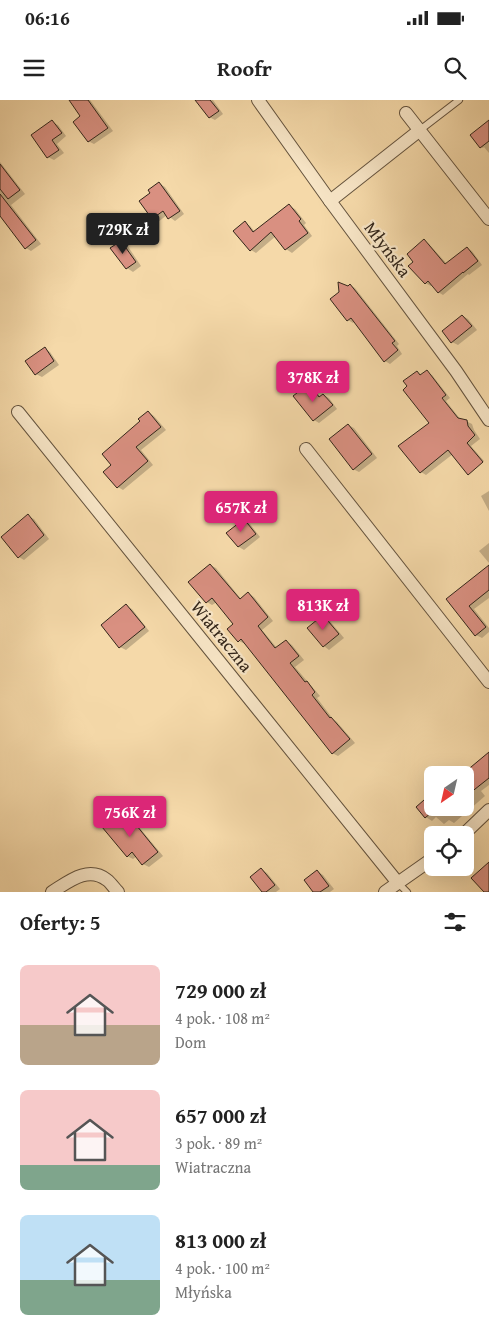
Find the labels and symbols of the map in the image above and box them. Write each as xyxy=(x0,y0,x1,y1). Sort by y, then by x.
pin: 729K zł xyxy=(77,212,169,255)
street label: Młyńska xyxy=(358,215,418,283)
pin: 378K zł xyxy=(267,360,359,403)
pin: 657K zł xyxy=(195,490,287,533)
pin: 813K zł xyxy=(277,588,369,631)
street label: Wiatraczna xyxy=(185,594,260,678)
north arrow xyxy=(424,766,474,816)
pin: 756K zł xyxy=(84,796,176,838)

